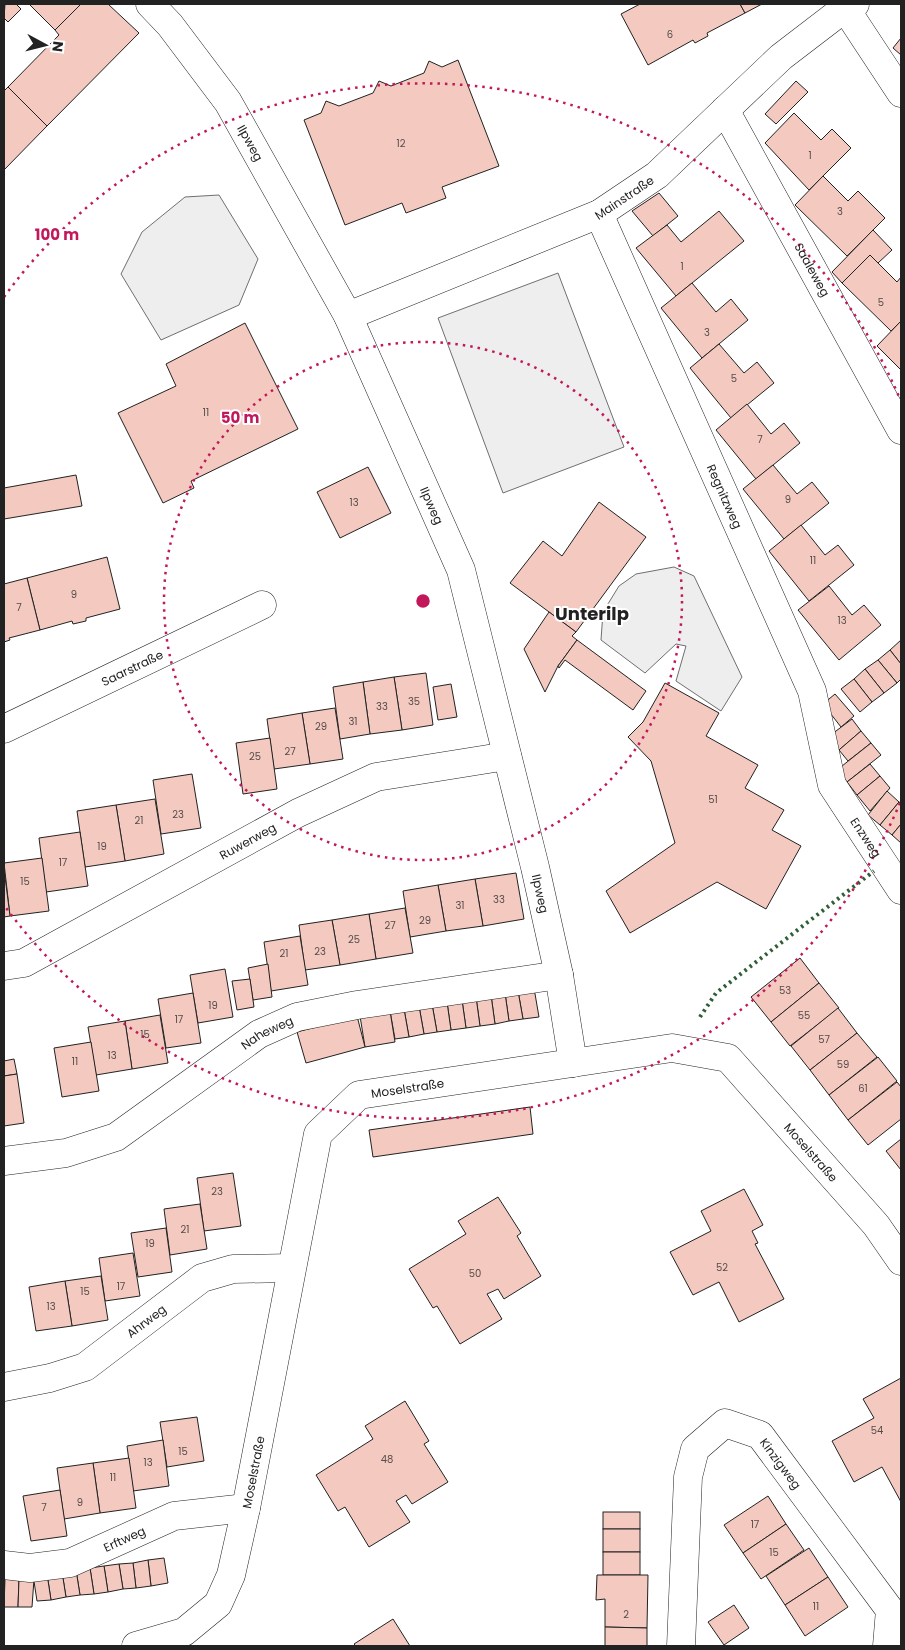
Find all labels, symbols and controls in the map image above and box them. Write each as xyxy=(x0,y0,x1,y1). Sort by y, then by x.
north arrow xyxy=(20,20,70,70)
house number: 6 xyxy=(667,27,673,42)
text: N xyxy=(47,40,68,53)
street label: Ilpweg xyxy=(234,121,268,164)
house number: 12 xyxy=(397,136,406,151)
house number: 1 xyxy=(808,148,812,163)
street label: Mainstraße xyxy=(591,171,657,223)
house number: 3 xyxy=(837,204,843,219)
text: 100 m xyxy=(35,224,79,245)
street label: Saaleweg xyxy=(791,239,834,299)
house number: 1 xyxy=(680,259,684,274)
house number: 5 xyxy=(878,295,884,310)
house number: 3 xyxy=(704,325,710,340)
house number: 5 xyxy=(731,371,737,386)
house number: 11 xyxy=(203,405,209,420)
text: 50 m xyxy=(221,407,259,428)
house number: 7 xyxy=(757,432,763,447)
street label: Regnitzweg xyxy=(703,461,747,531)
street label: Ilpweg xyxy=(416,484,448,527)
house number: 9 xyxy=(785,492,791,507)
house number: 13 xyxy=(349,495,359,510)
house number: 11 xyxy=(810,553,816,568)
house number: 9 xyxy=(71,587,77,602)
centre of rings xyxy=(414,592,432,610)
house number: 7 xyxy=(16,600,22,615)
district label: Unterilp xyxy=(555,601,629,626)
house number: 13 xyxy=(837,613,847,628)
street label: Saarstraße xyxy=(98,645,166,690)
house number: 35 xyxy=(408,694,420,709)
house number: 33 xyxy=(376,699,388,714)
house number: 31 xyxy=(348,714,358,729)
house number: 29 xyxy=(315,719,327,734)
house number: 27 xyxy=(284,744,296,759)
house number: 25 xyxy=(249,749,261,764)
house number: 51 xyxy=(708,792,718,807)
house number: 23 xyxy=(172,807,184,822)
house number: 21 xyxy=(135,813,143,828)
street label: Enzweg xyxy=(847,814,886,861)
street label: Ruwerweg xyxy=(216,818,279,863)
house number: 19 xyxy=(97,839,107,854)
house number: 17 xyxy=(59,855,68,870)
street label: Ilpweg xyxy=(528,872,553,915)
house number: 15 xyxy=(20,874,30,889)
house number: 33 xyxy=(493,892,505,907)
house number: 31 xyxy=(455,898,465,913)
house number: 29 xyxy=(419,913,431,928)
house number: 27 xyxy=(384,918,396,933)
house number: 25 xyxy=(348,932,360,947)
house number: 23 xyxy=(314,944,326,959)
house number: 21 xyxy=(280,946,288,961)
house number: 53 xyxy=(779,983,791,998)
house number: 19 xyxy=(208,998,218,1013)
house number: 55 xyxy=(798,1008,810,1023)
street label: Naheweg xyxy=(237,1011,296,1053)
house number: 17 xyxy=(175,1012,184,1027)
house number: 15 xyxy=(140,1027,150,1042)
house number: 57 xyxy=(818,1032,830,1047)
house number: 13 xyxy=(107,1048,117,1063)
house number: 11 xyxy=(72,1054,78,1069)
house number: 59 xyxy=(837,1057,849,1072)
street label: Moselstraße xyxy=(370,1074,445,1102)
house number: 61 xyxy=(858,1081,868,1096)
street label: Moselstraße xyxy=(781,1119,842,1185)
house number: 23 xyxy=(211,1184,223,1199)
house number: 21 xyxy=(181,1222,189,1237)
house number: 19 xyxy=(145,1236,155,1251)
house number: 52 xyxy=(716,1260,728,1275)
house number: 50 xyxy=(469,1266,481,1281)
house number: 17 xyxy=(117,1279,126,1294)
house number: 15 xyxy=(80,1284,90,1299)
house number: 13 xyxy=(46,1299,56,1314)
street label: Ahrweg xyxy=(123,1300,169,1341)
house number: 54 xyxy=(871,1423,883,1438)
street label: Moselstraße xyxy=(238,1434,268,1510)
street label: Kinzigweg xyxy=(756,1434,806,1492)
house number: 15 xyxy=(178,1444,188,1459)
house number: 48 xyxy=(381,1452,393,1467)
house number: 13 xyxy=(143,1455,153,1470)
house number: 11 xyxy=(110,1470,116,1485)
house number: 9 xyxy=(77,1495,83,1510)
house number: 7 xyxy=(41,1500,47,1515)
house number: 17 xyxy=(751,1517,760,1532)
street label: Erftweg xyxy=(101,1522,148,1555)
house number: 15 xyxy=(769,1545,779,1560)
house number: 11 xyxy=(813,1599,819,1614)
house number: 2 xyxy=(623,1607,629,1622)

